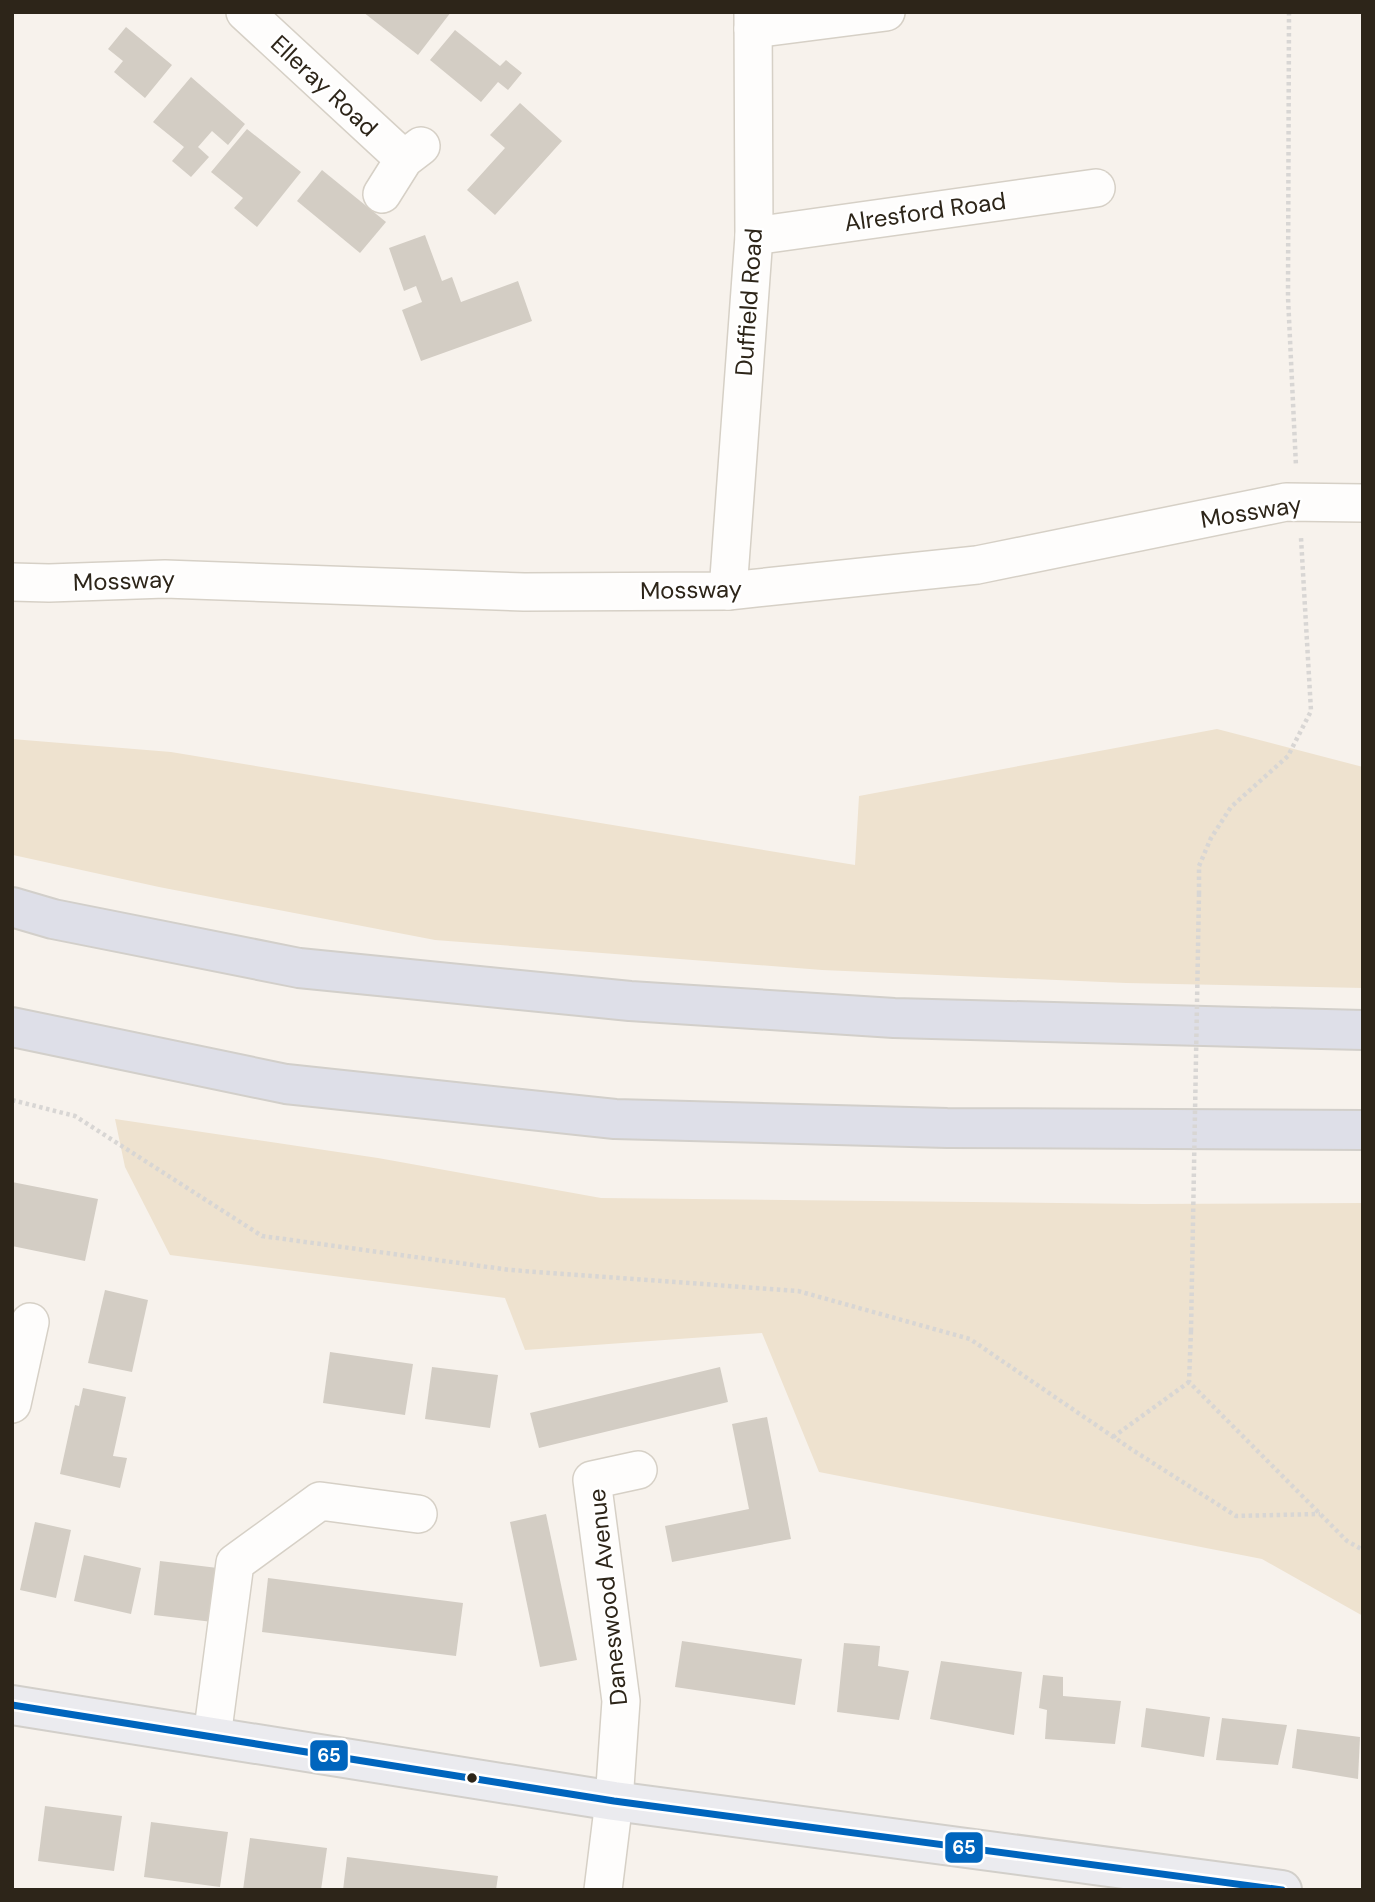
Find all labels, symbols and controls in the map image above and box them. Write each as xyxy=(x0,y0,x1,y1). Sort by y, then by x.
street label: Elleray Road xyxy=(264,28,384,143)
street label: Alresford Road xyxy=(842,185,1008,238)
street label: Duffield Road xyxy=(728,227,769,377)
street label: Mossway xyxy=(1198,488,1304,535)
street label: Mossway xyxy=(72,563,175,598)
street label: Mossway xyxy=(640,573,742,606)
street label: Daneswood Avenue xyxy=(581,1487,634,1707)
line badge: 65 xyxy=(309,1739,349,1772)
text: 65 xyxy=(317,1743,341,1768)
unlabelled marker xyxy=(465,1771,479,1785)
line badge: 65 xyxy=(944,1831,984,1864)
text: 65 xyxy=(952,1835,976,1860)

